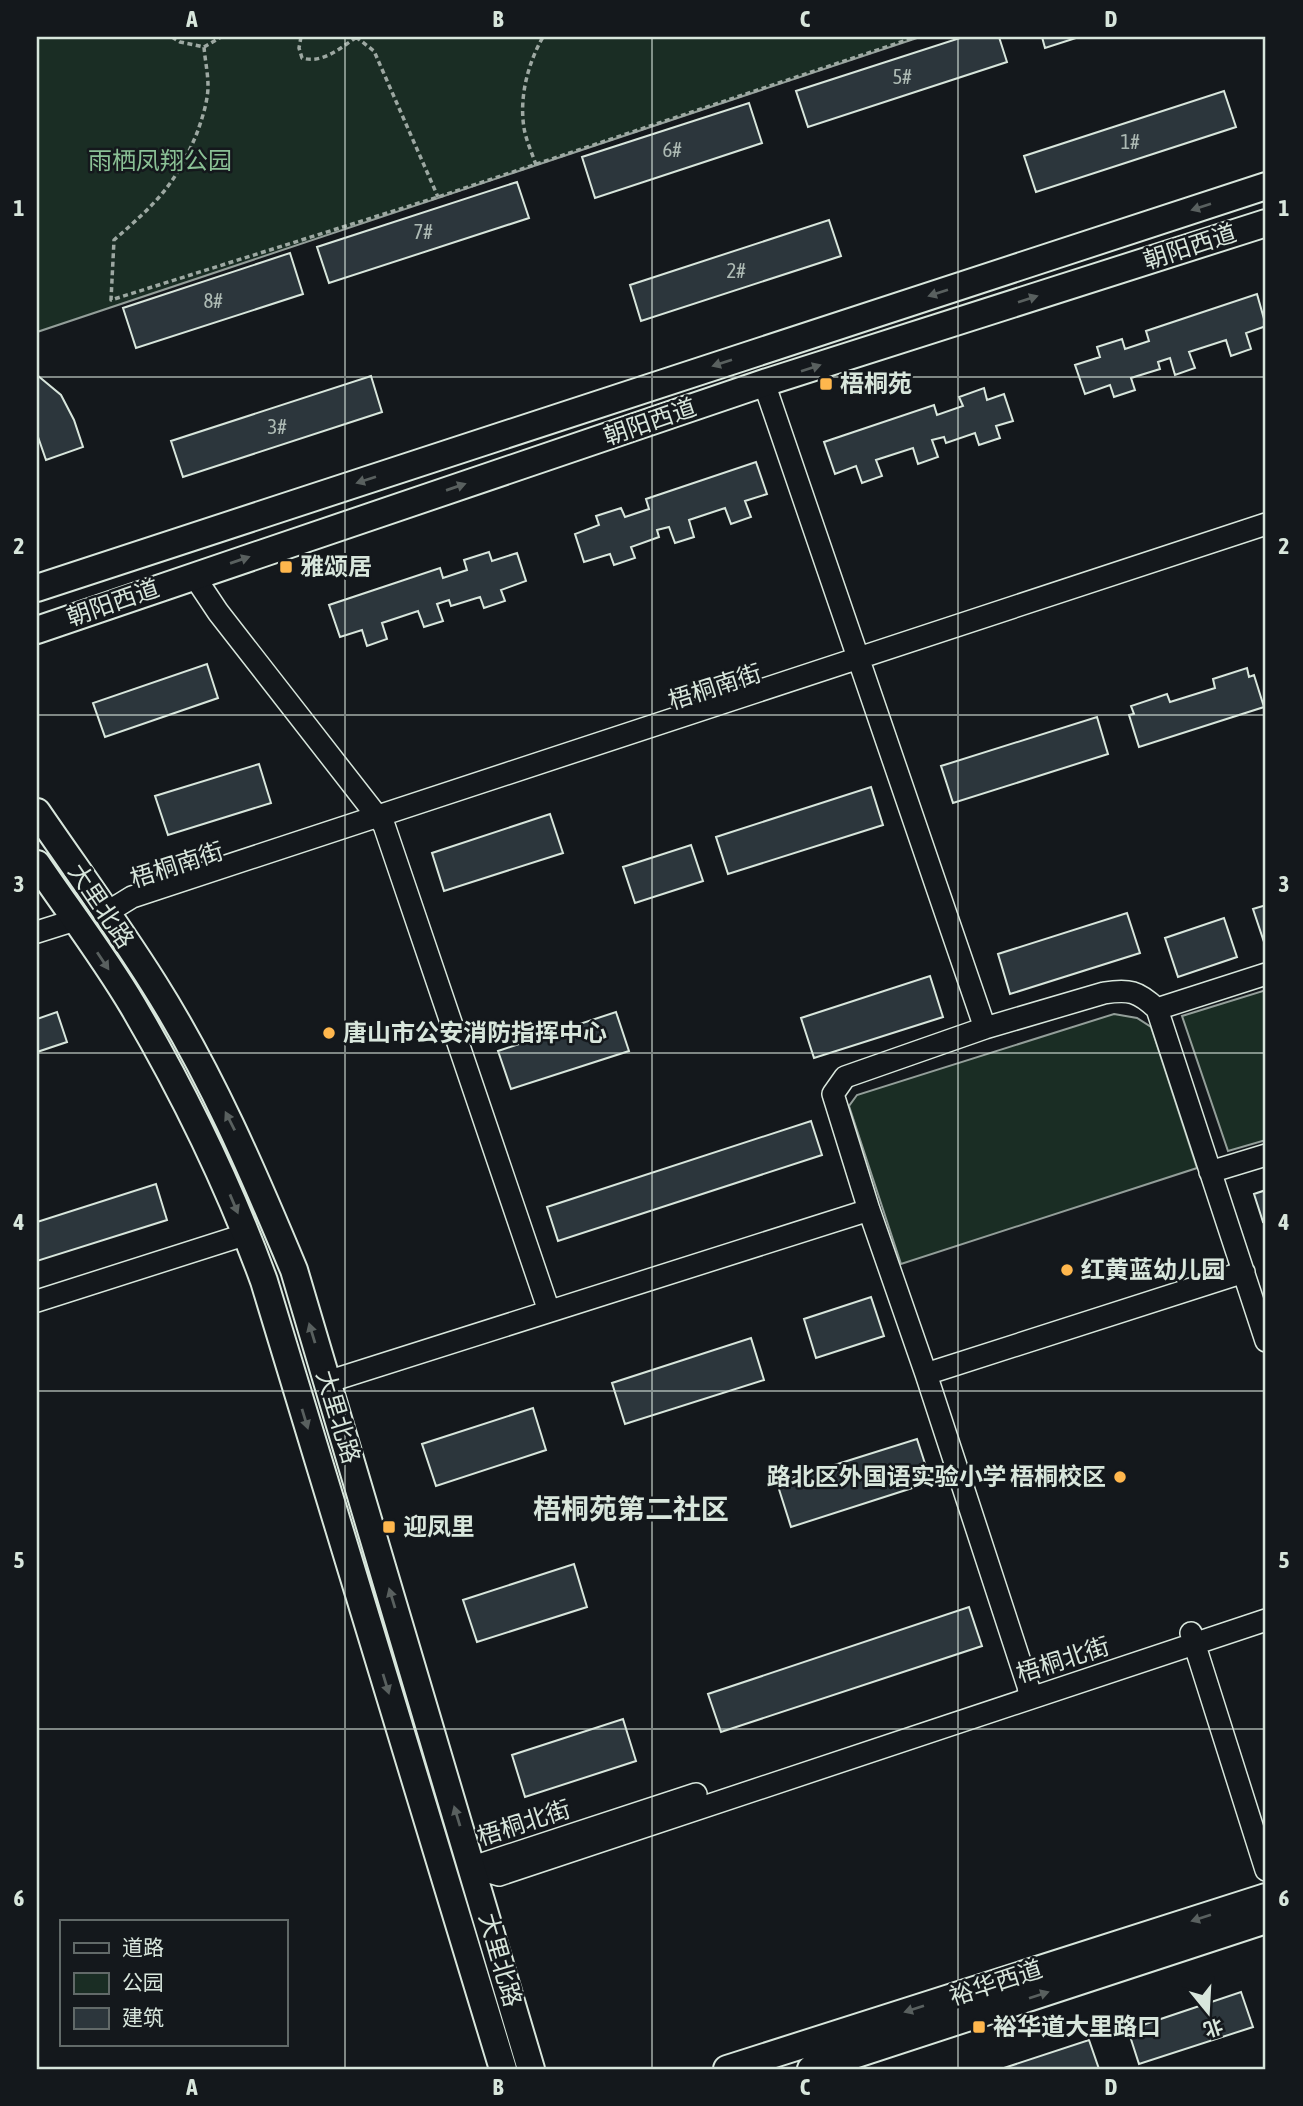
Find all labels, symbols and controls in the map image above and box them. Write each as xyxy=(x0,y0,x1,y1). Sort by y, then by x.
text: A xyxy=(185,6,198,32)
text: B xyxy=(493,6,504,32)
text: C xyxy=(800,6,811,32)
text: D xyxy=(1105,6,1118,32)
house number: 5# xyxy=(892,64,912,88)
house number: 1# xyxy=(1120,129,1140,153)
house number: 6# xyxy=(662,137,682,161)
park label: 雨栖凤翔公园 xyxy=(88,147,232,174)
text: 1 xyxy=(14,195,25,221)
text: 1 xyxy=(1279,195,1290,221)
one-way arrow xyxy=(1191,202,1212,213)
house number: 7# xyxy=(413,219,433,243)
street label: 朝阳西道 xyxy=(1140,219,1240,274)
house number: 2# xyxy=(726,258,746,282)
house number: 8# xyxy=(203,288,223,312)
one-way arrow xyxy=(928,288,949,299)
one-way arrow xyxy=(1017,293,1038,304)
one-way arrow xyxy=(711,358,732,369)
one-way arrow xyxy=(801,362,822,373)
place label: 梧桐苑 xyxy=(840,370,912,397)
marker: 梧桐苑 xyxy=(818,376,834,392)
street label: 朝阳西道 xyxy=(600,393,700,450)
house number: 3# xyxy=(267,414,287,438)
one-way arrow xyxy=(356,475,377,486)
one-way arrow xyxy=(446,481,467,492)
text: 2 xyxy=(14,533,24,559)
text: 2 xyxy=(1279,533,1289,559)
place label: 雅颂居 xyxy=(300,553,372,580)
one-way arrow xyxy=(230,554,251,565)
marker: 雅颂居 xyxy=(278,559,294,575)
street label: 朝阳西道 xyxy=(63,574,163,631)
street label: 梧桐南街 xyxy=(665,659,765,714)
street label: 梧桐南街 xyxy=(127,837,227,892)
street label: 大里北路 xyxy=(63,858,139,953)
text: 3 xyxy=(14,871,24,897)
text: 3 xyxy=(1279,871,1289,897)
one-way arrow xyxy=(96,952,110,970)
place label: 唐山市公安消防指挥中心 xyxy=(343,1019,607,1046)
marker: 唐山市公安消防指挥中心 xyxy=(321,1025,337,1041)
one-way arrow xyxy=(224,1111,235,1131)
one-way arrow xyxy=(229,1193,240,1214)
text: 4 xyxy=(13,1209,25,1235)
text: 4 xyxy=(1278,1209,1290,1235)
place label: 红黄蓝幼儿园 xyxy=(1081,1256,1225,1283)
marker: 红黄蓝幼儿园 xyxy=(1059,1262,1075,1278)
one-way arrow xyxy=(307,1322,317,1343)
street label: 大里北路 xyxy=(312,1367,365,1467)
one-way arrow xyxy=(301,1409,311,1430)
place label: 路北区外国语实验小学 梧桐校区 xyxy=(767,1463,1106,1490)
marker: 路北区外国语实验小学 梧桐校区 xyxy=(1112,1469,1128,1485)
district label: 梧桐苑第二社区 xyxy=(533,1493,729,1525)
place label: 迎凤里 xyxy=(403,1513,475,1540)
marker: 迎凤里 xyxy=(381,1519,397,1535)
text: 5 xyxy=(14,1547,25,1573)
text: 5 xyxy=(1279,1547,1290,1573)
one-way arrow xyxy=(386,1587,396,1608)
street label: 梧桐北街 xyxy=(1013,1632,1113,1687)
one-way arrow xyxy=(381,1674,391,1695)
street label: 梧桐北街 xyxy=(474,1795,574,1850)
one-way arrow xyxy=(452,1805,462,1826)
text: 6 xyxy=(14,1885,25,1911)
text: 6 xyxy=(1279,1885,1290,1911)
street label: 大里北路 xyxy=(474,1910,527,2010)
one-way arrow xyxy=(1191,1913,1212,1924)
legend xyxy=(60,1920,287,2046)
text: 道路 xyxy=(122,1935,164,1959)
street label: 裕华西道 xyxy=(946,1955,1046,2010)
text: 公园 xyxy=(122,1970,164,1994)
north arrow xyxy=(1174,1976,1244,2046)
one-way arrow xyxy=(1028,1989,1049,2000)
text: 建筑 xyxy=(122,2005,164,2029)
one-way arrow xyxy=(904,2005,925,2015)
place label: 裕华道大里路口 xyxy=(993,2013,1161,2040)
text: 北 xyxy=(1201,2015,1226,2042)
marker: 裕华道大里路口 xyxy=(971,2019,987,2035)
text: A xyxy=(185,2074,198,2100)
text: B xyxy=(493,2074,504,2100)
text: C xyxy=(800,2074,811,2100)
text: D xyxy=(1105,2074,1118,2100)

